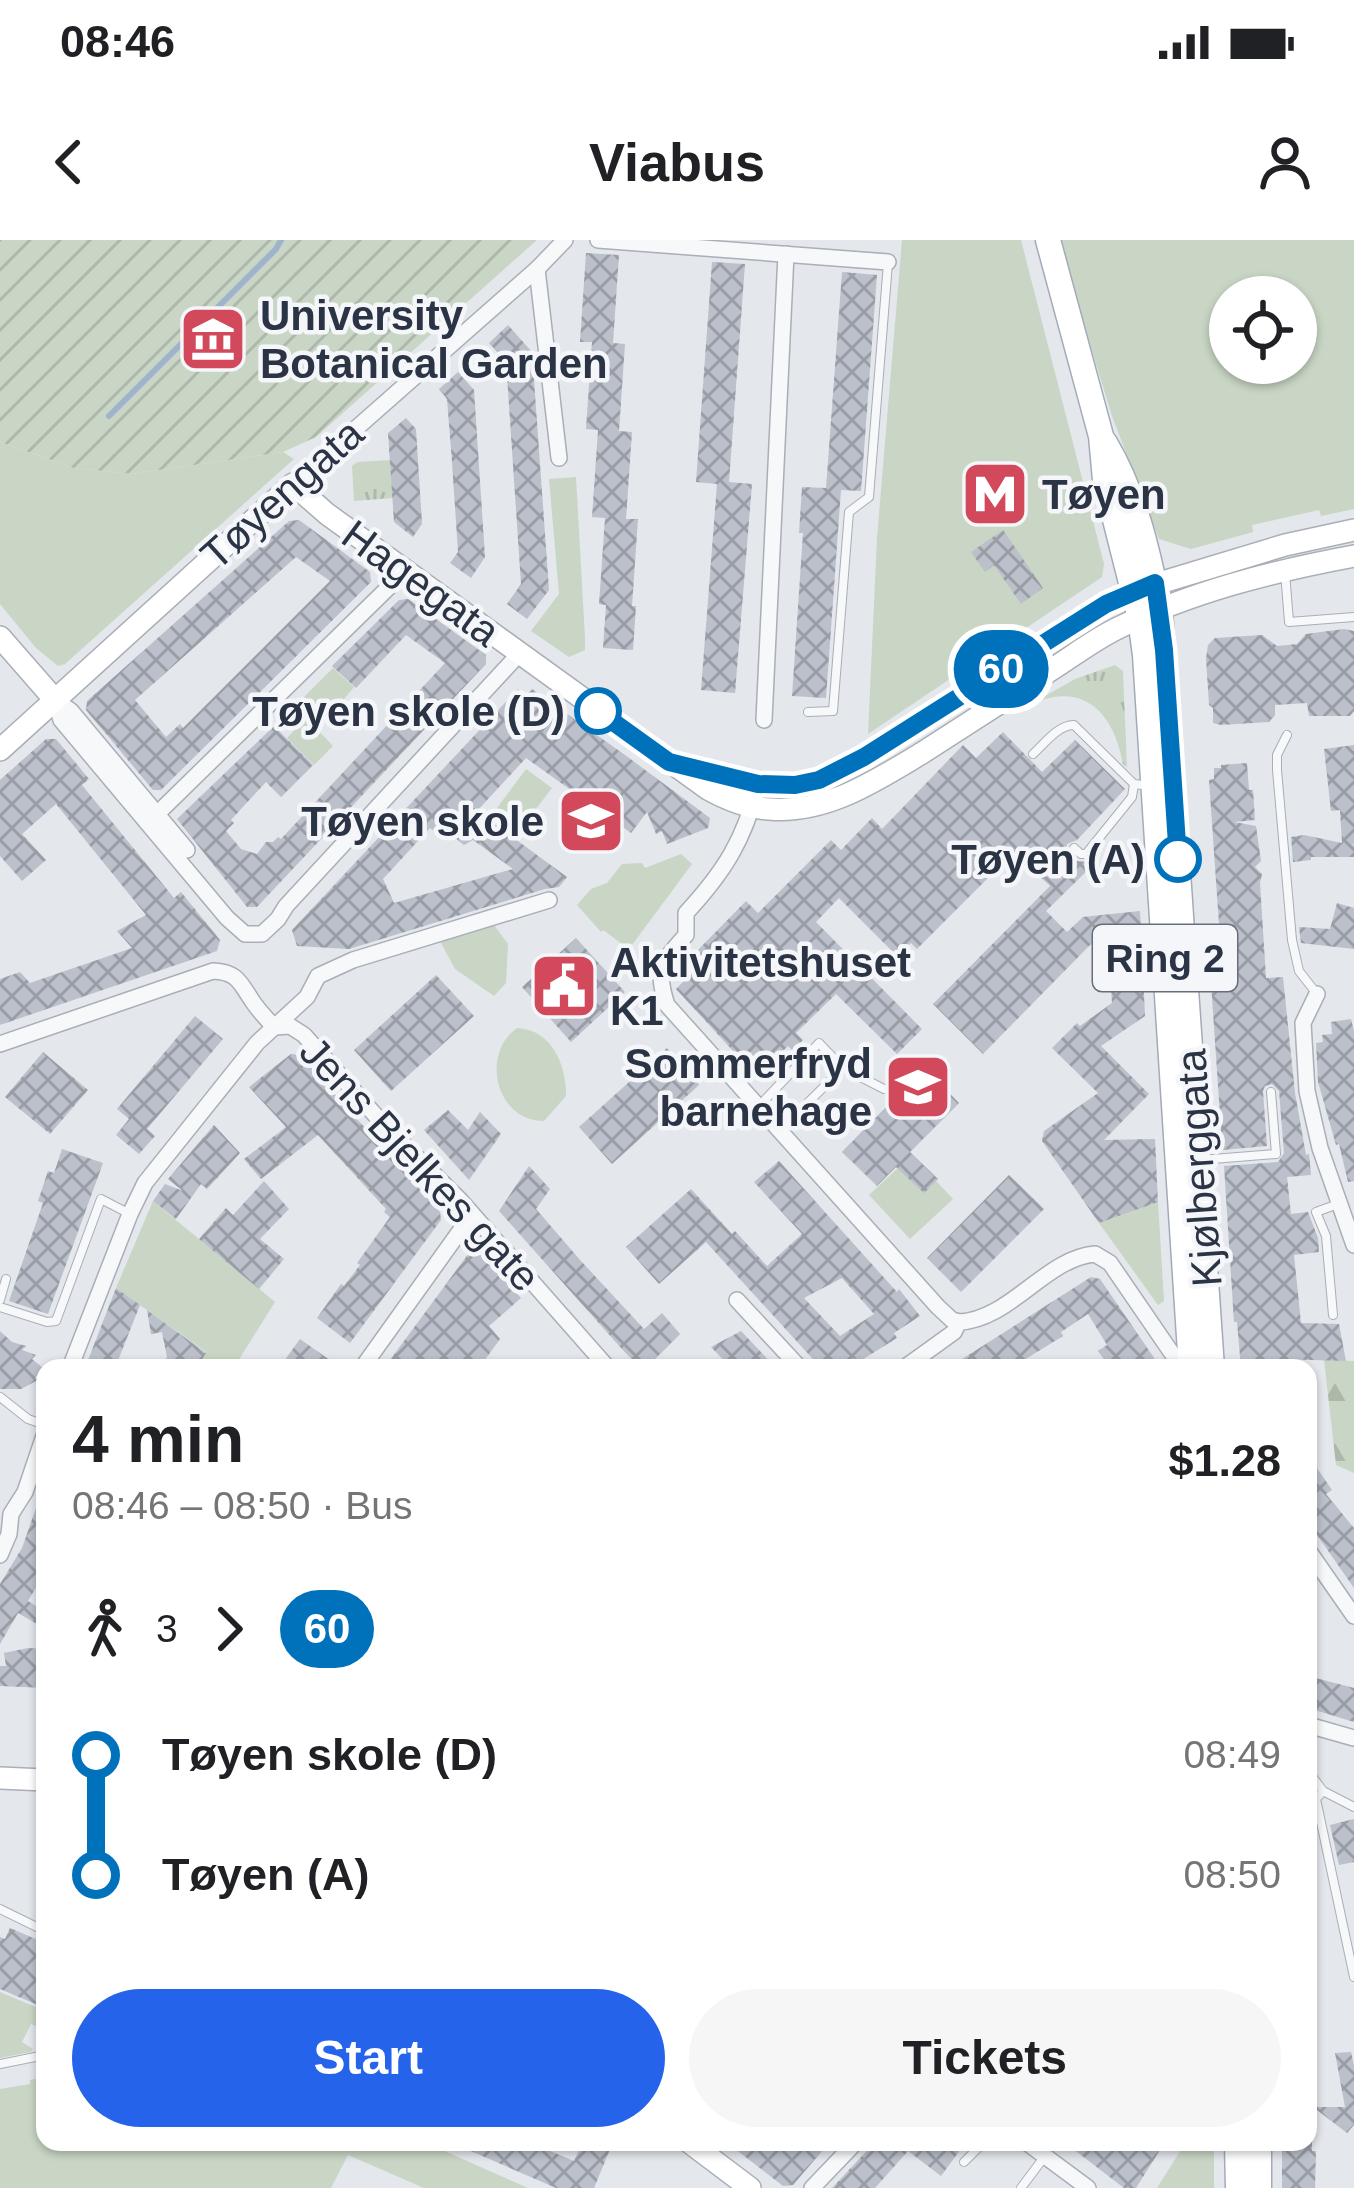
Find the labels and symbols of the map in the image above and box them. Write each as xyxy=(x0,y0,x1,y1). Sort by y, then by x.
place label: University Botanical Garden xyxy=(260,292,608,387)
museum icon: University Botanical Garden xyxy=(178,304,248,374)
street label: Tøyengata xyxy=(192,409,373,579)
metro station icon: Tøyen xyxy=(960,459,1030,529)
place label: Tøyen xyxy=(1042,471,1166,518)
street label: Hagegata xyxy=(334,510,509,656)
line badge: 60 xyxy=(947,630,1055,708)
place label: Tøyen skole (D) xyxy=(252,688,565,735)
marker: Tøyen skole (D) xyxy=(576,689,620,733)
school or university icon: Tøyen skole xyxy=(556,786,626,856)
place label: Tøyen skole xyxy=(301,798,544,845)
place label: Tøyen (A) xyxy=(951,836,1145,883)
marker: Tøyen (A) xyxy=(1156,837,1200,881)
road number: Ring 2 xyxy=(1093,925,1237,991)
place label: Aktivitetshuset K1 xyxy=(610,939,911,1034)
public building icon: Aktivitetshuset K1 xyxy=(529,951,599,1021)
street label: Jens Bjelkes gate xyxy=(291,1028,549,1300)
place label: Sommerfryd barnehage xyxy=(625,1040,872,1135)
street label: Kjølberggata xyxy=(1167,1047,1231,1288)
school or university icon: Sommerfryd barnehage xyxy=(883,1052,953,1122)

